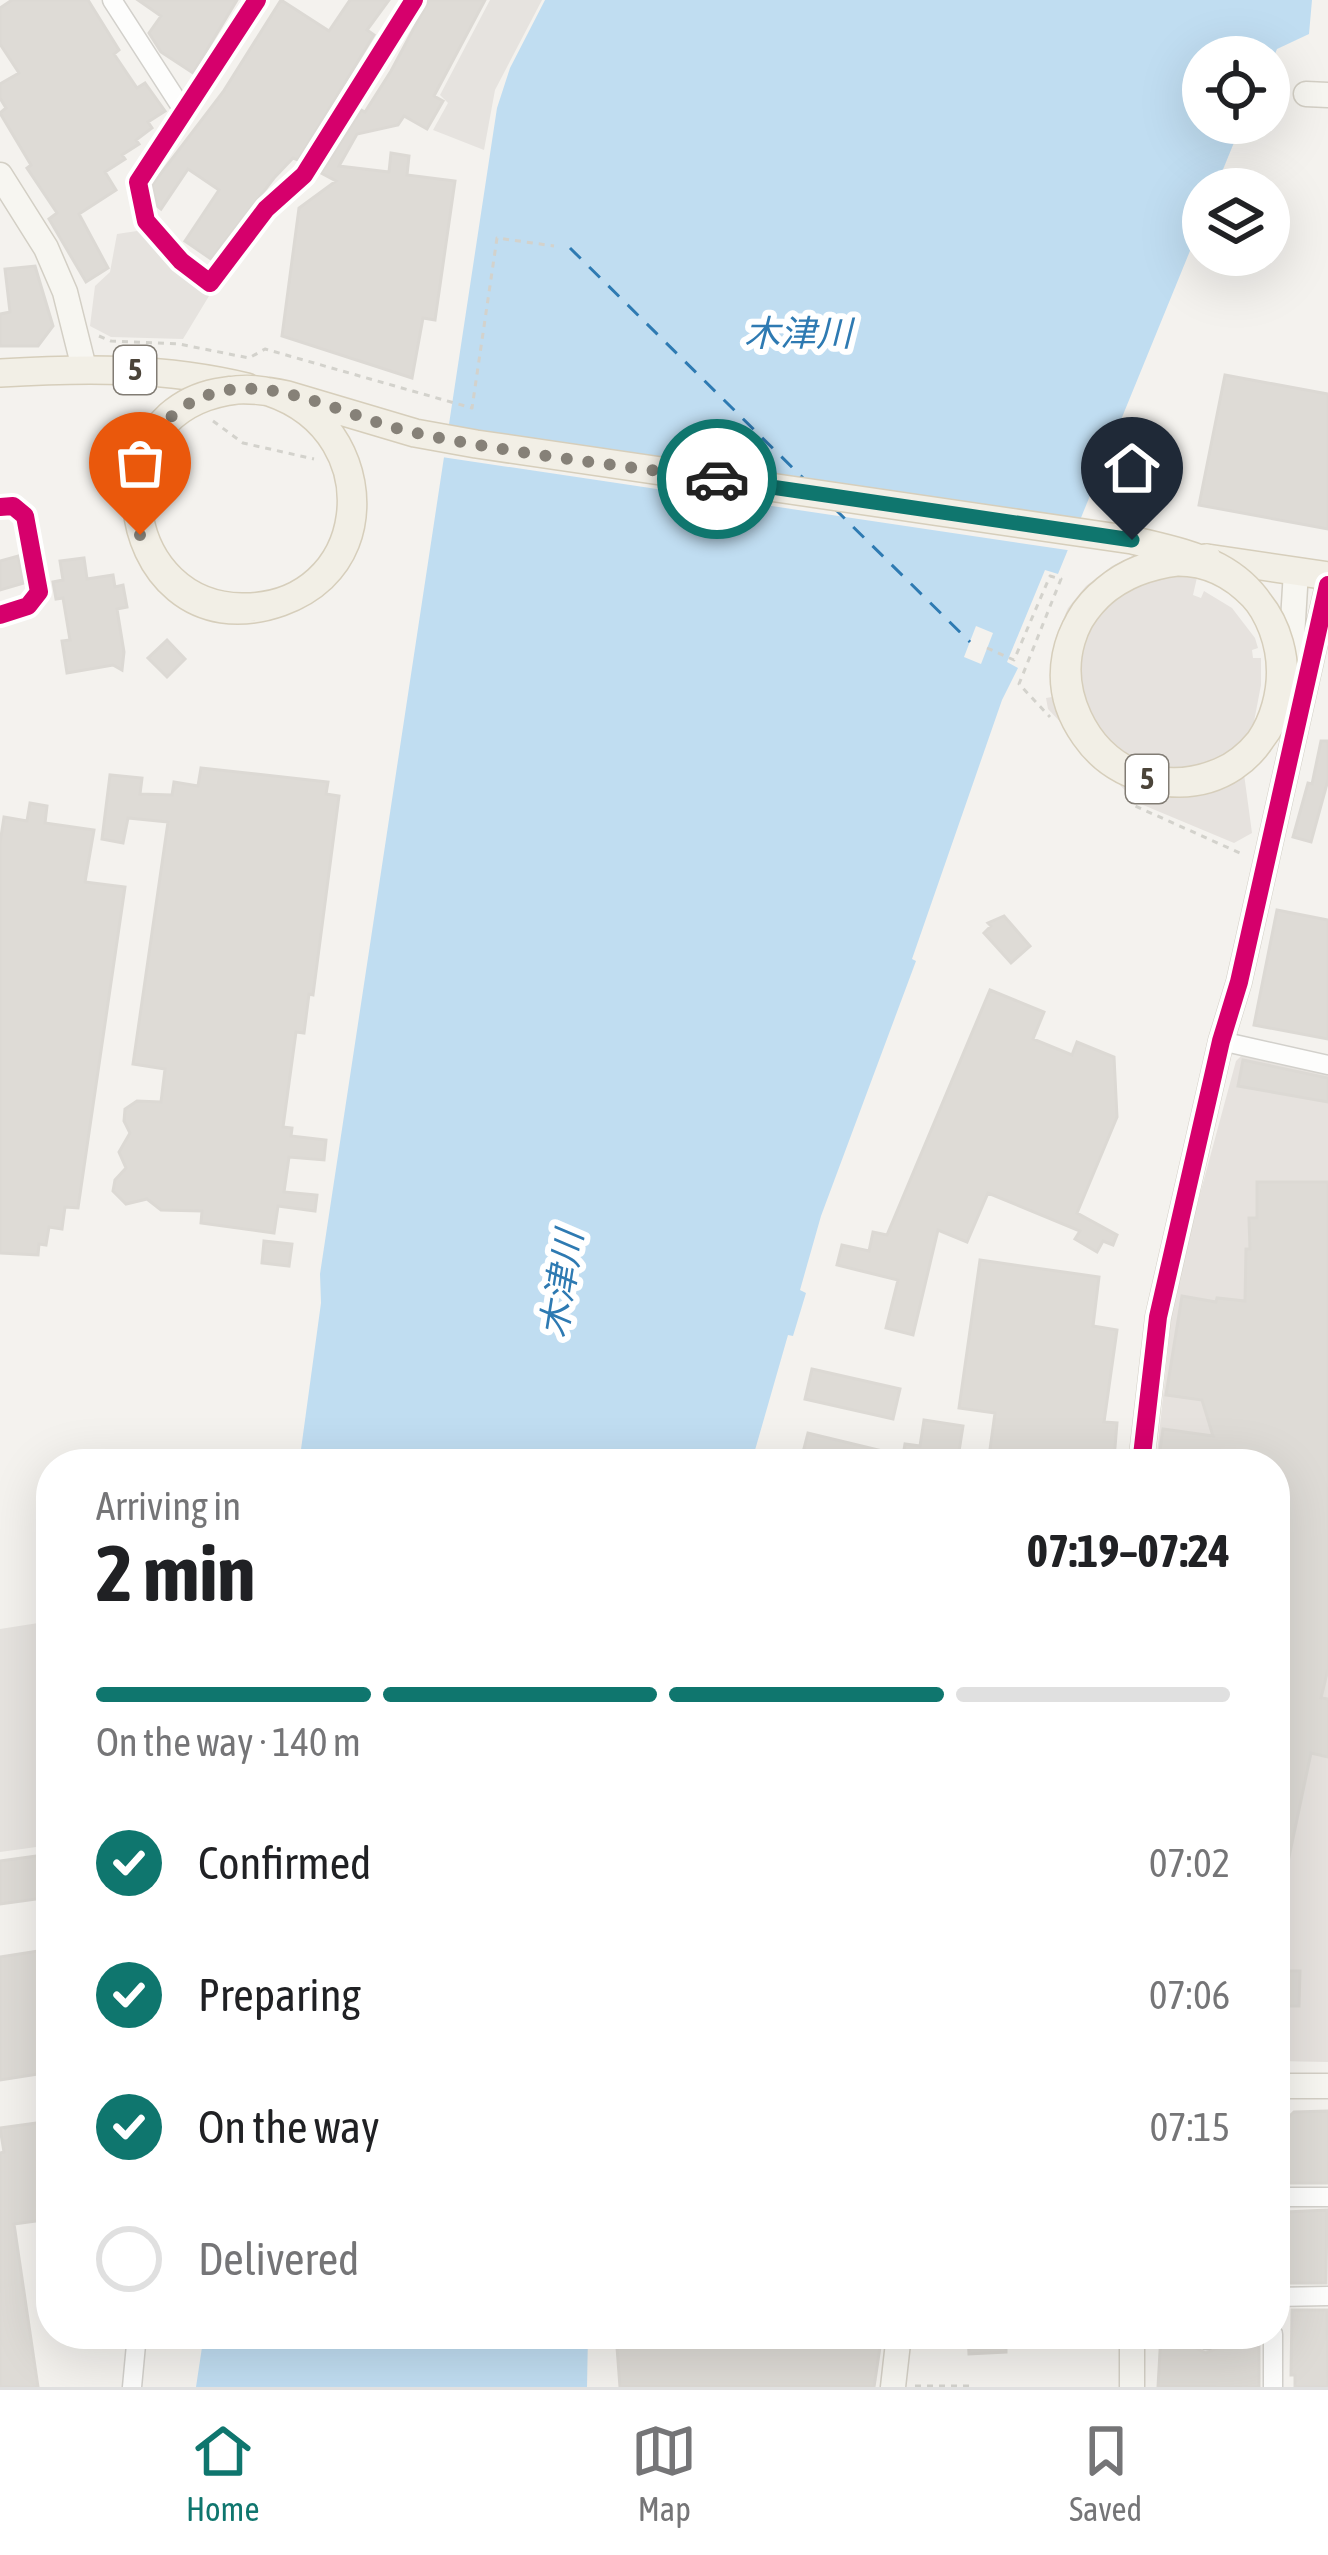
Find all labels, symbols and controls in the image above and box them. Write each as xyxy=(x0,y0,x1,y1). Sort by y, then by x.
map controls xyxy=(1182,36,1290,276)
button: locate xyxy=(1182,36,1290,144)
button: layers xyxy=(1182,168,1290,276)
water label: 木津川 xyxy=(744,312,856,354)
road number: 5 xyxy=(114,346,156,394)
pin xyxy=(89,412,191,535)
pin xyxy=(1081,417,1183,540)
courier xyxy=(657,419,777,539)
icon: bag xyxy=(107,430,173,496)
icon: home xyxy=(1099,435,1165,501)
icon: car xyxy=(684,446,750,512)
road number: 5 xyxy=(1126,755,1168,803)
water label: 木津川 xyxy=(532,1223,591,1341)
text: Arriving in xyxy=(96,1484,241,1528)
text: 07:19–07:24 xyxy=(1027,1525,1230,1577)
text: 2 min xyxy=(96,1528,255,1618)
text: On the way · 140 m xyxy=(96,1720,361,1764)
icon: check xyxy=(96,1830,162,1896)
text: Confirmed xyxy=(198,1837,371,1889)
text: 07:02 xyxy=(1149,1841,1230,1885)
icon: check xyxy=(96,1962,162,2028)
text: Preparing xyxy=(198,1969,361,2021)
text: 07:06 xyxy=(1149,1973,1230,2017)
icon: check xyxy=(96,2094,162,2160)
text: On the way xyxy=(198,2101,380,2153)
text: 07:15 xyxy=(1150,2105,1230,2149)
text: Delivered xyxy=(198,2233,359,2285)
tab: Home xyxy=(186,2418,259,2528)
tab: Map xyxy=(631,2418,697,2528)
tab: Saved xyxy=(1069,2418,1142,2528)

